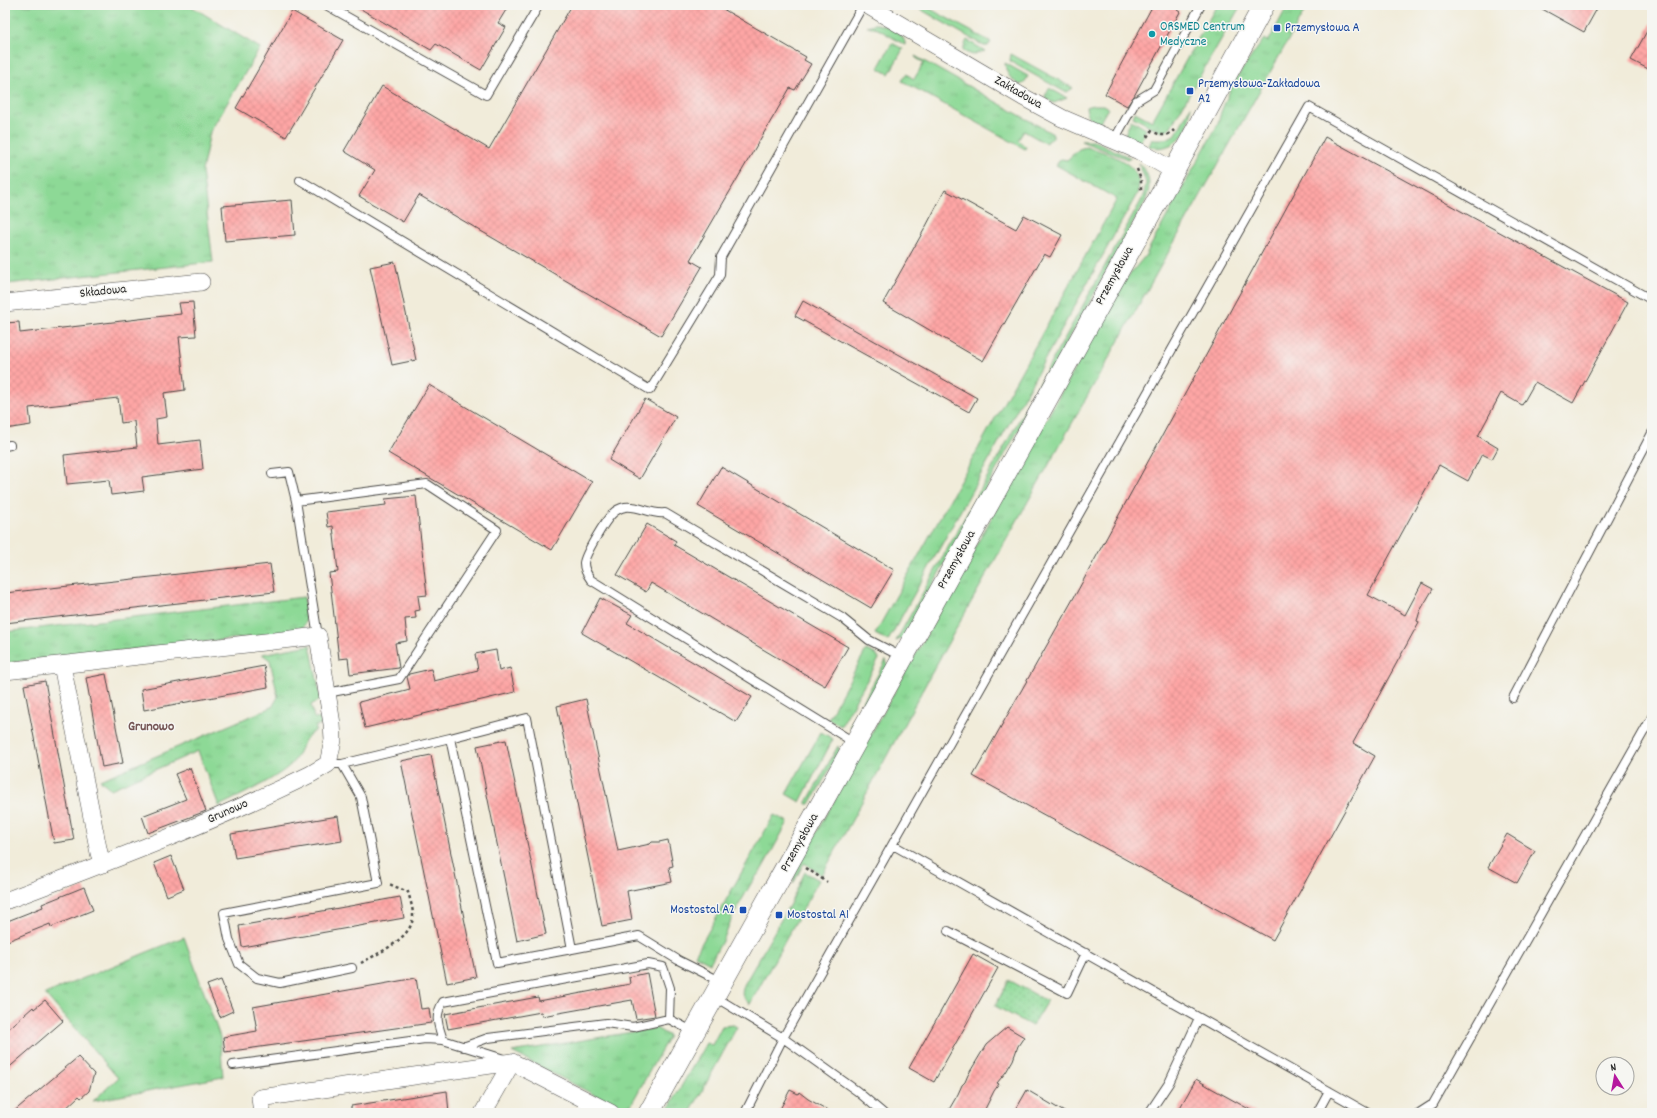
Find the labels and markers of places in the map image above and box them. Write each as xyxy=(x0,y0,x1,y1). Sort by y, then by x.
place label: ORSMED Centrum Medyczne xyxy=(1160,18,1245,52)
place label: Przemysłowa A xyxy=(1285,19,1360,38)
marker: Przemysłowa A xyxy=(1272,23,1282,33)
marker: ORSMED Centrum Medyczne xyxy=(1147,29,1157,39)
place label: Przemysłowa-Zakładowa A2 xyxy=(1198,75,1321,109)
marker: Przemysłowa-Zakładowa A2 xyxy=(1185,86,1195,96)
place label: Mostostal A2 xyxy=(670,901,735,920)
marker: Mostostal A2 xyxy=(738,905,748,915)
place label: Mostostal A1 xyxy=(787,906,849,925)
marker: Mostostal A1 xyxy=(774,910,784,920)

